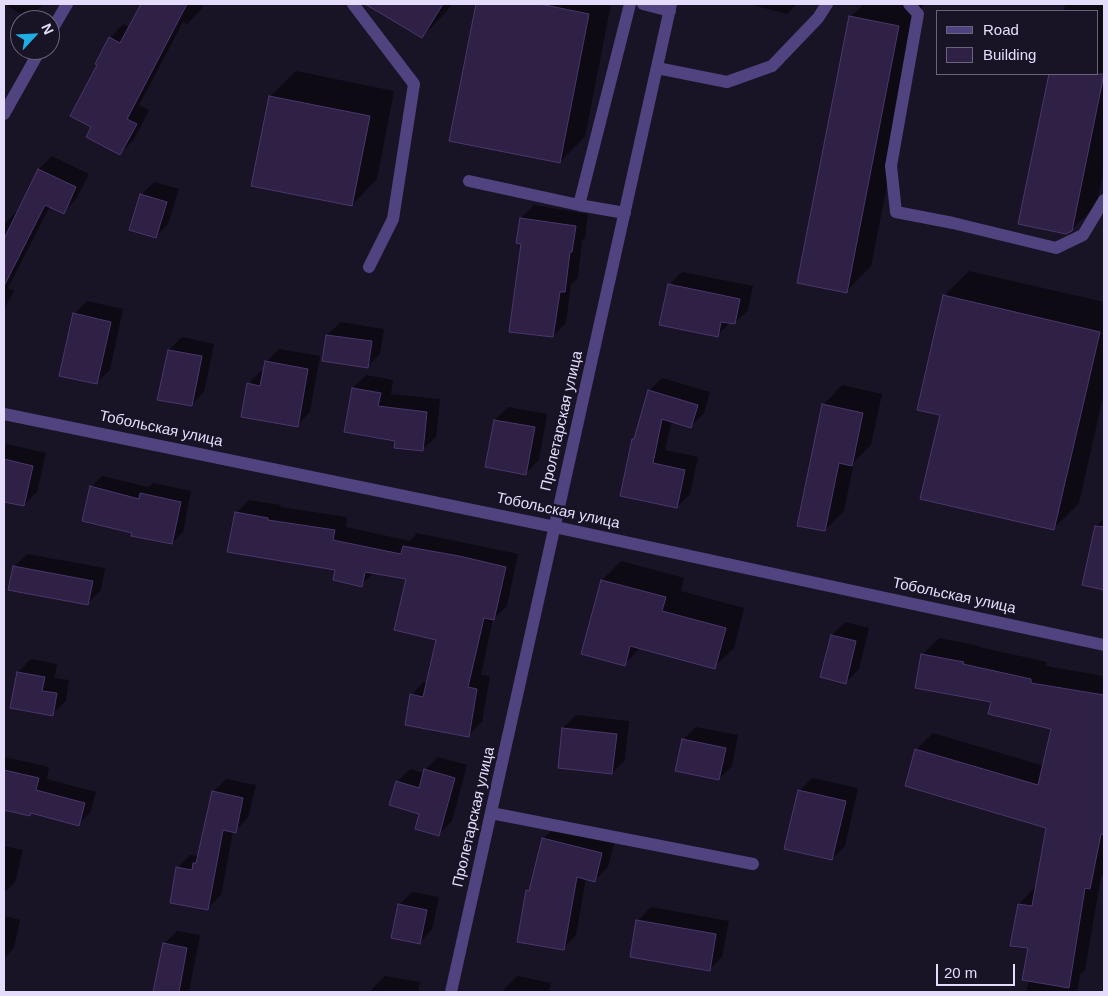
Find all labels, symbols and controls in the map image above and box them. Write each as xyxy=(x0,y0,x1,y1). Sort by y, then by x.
north arrow xyxy=(10,10,60,60)
legend xyxy=(936,10,1098,75)
text: N xyxy=(38,21,57,37)
text: Road xyxy=(983,21,1019,38)
text: Building xyxy=(983,46,1036,63)
street label: Пролетарская улица xyxy=(537,349,587,493)
street label: Тобольская улица xyxy=(98,407,224,451)
street label: Тобольская улица xyxy=(495,489,621,533)
street label: Тобольская улица xyxy=(891,574,1017,618)
street label: Пролетарская улица xyxy=(449,745,499,889)
scale bar xyxy=(938,954,1017,986)
text: 20 m xyxy=(944,964,977,981)

